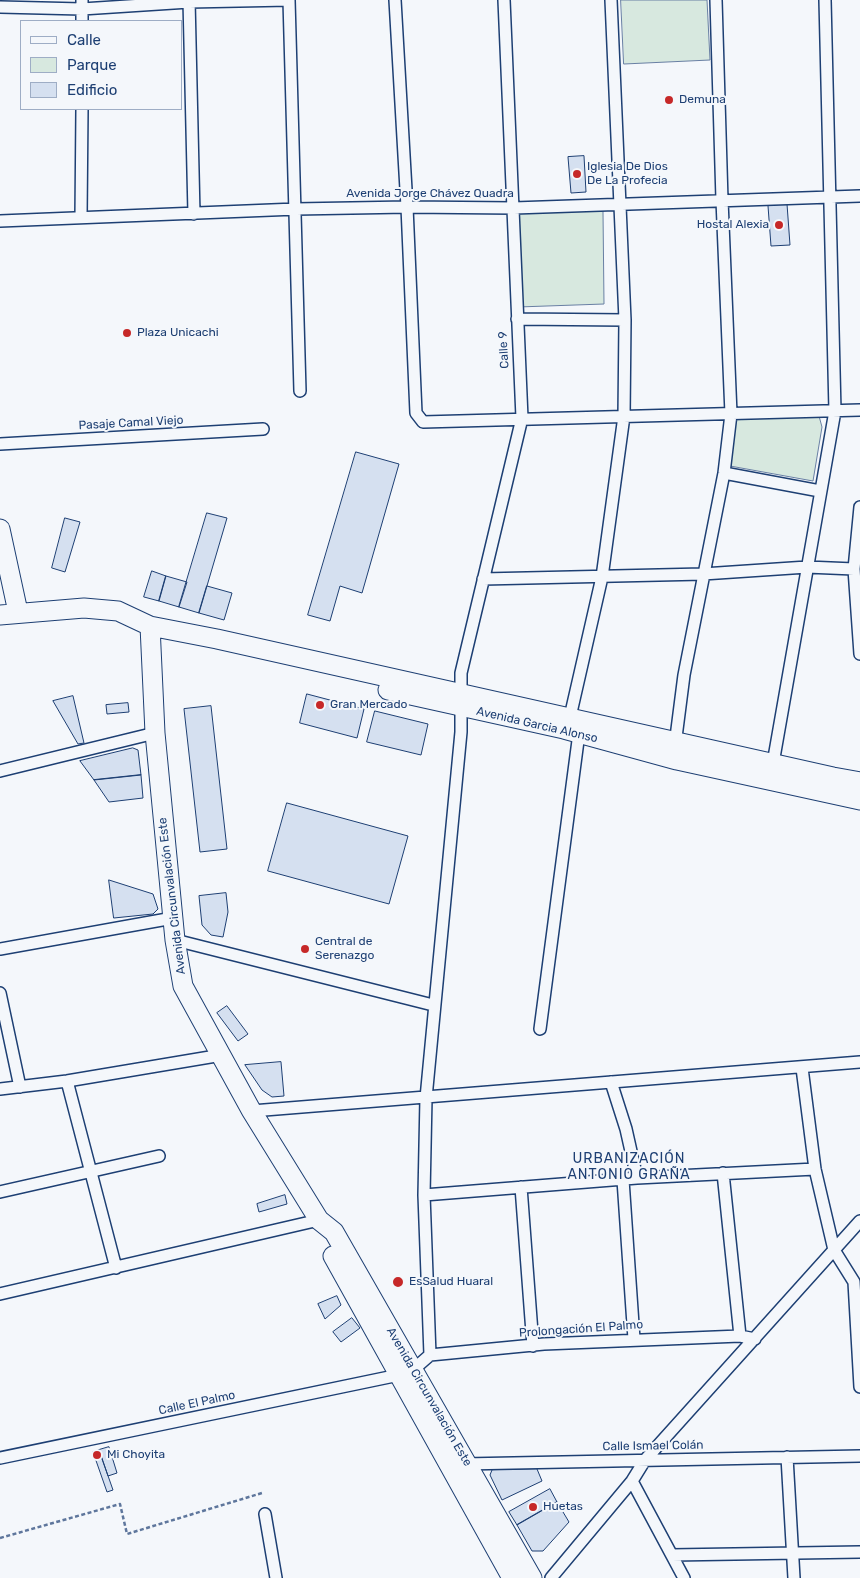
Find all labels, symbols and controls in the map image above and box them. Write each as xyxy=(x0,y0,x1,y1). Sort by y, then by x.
legend xyxy=(20,20,182,110)
text: Calle xyxy=(67,31,101,49)
text: Parque xyxy=(67,56,117,74)
text: Edificio xyxy=(67,81,117,99)
place label: Demuna xyxy=(679,93,726,107)
marker: Demuna xyxy=(663,94,675,106)
place label: Iglesia De Dios De La Profecia xyxy=(587,160,668,188)
marker: Iglesia De Dios De La Profecia xyxy=(571,168,583,180)
street label: Avenida Jorge Chávez Quadra xyxy=(346,187,514,201)
place label: Hostal Alexia xyxy=(697,218,769,232)
marker: Hostal Alexia xyxy=(773,219,785,231)
place label: Plaza Unicachi xyxy=(137,326,219,340)
marker: Plaza Unicachi xyxy=(121,327,133,339)
street label: Calle 9 xyxy=(496,331,512,369)
street label: Pasaje Camal Viejo xyxy=(78,413,184,433)
place label: Gran Mercado xyxy=(330,698,407,712)
marker: Gran Mercado xyxy=(314,699,326,711)
street label: Avenida Garcia Alonso xyxy=(475,704,599,746)
street label: Avenida Circunvalación Este xyxy=(155,817,189,975)
place label: Central de Serenazgo xyxy=(315,935,374,963)
marker: Central de Serenazgo xyxy=(299,943,311,955)
district label: URBANIZACIÓN ANTONIO GRAÑA xyxy=(566,1151,692,1184)
marker: EsSalud Huaral xyxy=(391,1275,405,1289)
place label: EsSalud Huaral xyxy=(409,1275,493,1289)
street label: Prolongación El Palmo xyxy=(518,1317,644,1341)
street label: Avenida Circunvalación Este xyxy=(383,1325,475,1469)
street label: Calle El Palmo xyxy=(157,1388,237,1418)
street label: Calle Ismael Colán xyxy=(602,1438,704,1454)
place label: Mi Choyita xyxy=(107,1448,165,1462)
marker: Mi Choyita xyxy=(91,1449,103,1461)
place label: Huetas xyxy=(543,1500,583,1514)
marker: Huetas xyxy=(527,1501,539,1513)

